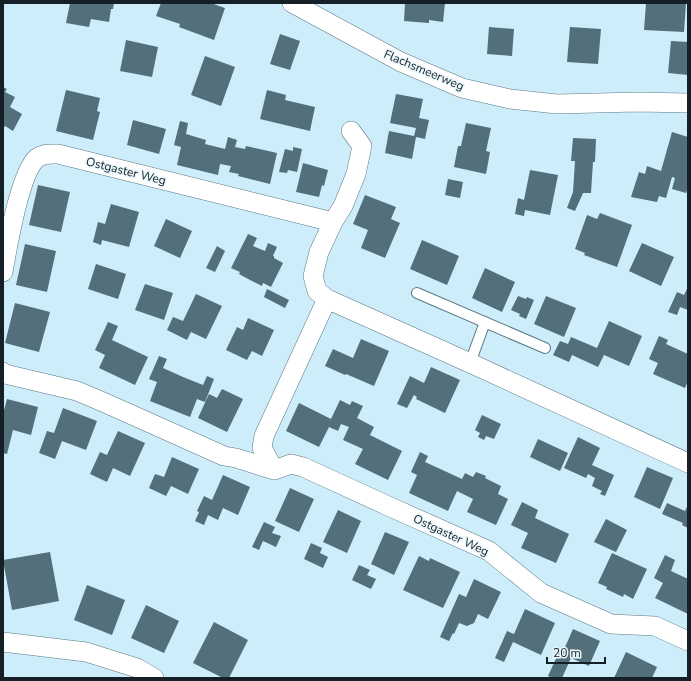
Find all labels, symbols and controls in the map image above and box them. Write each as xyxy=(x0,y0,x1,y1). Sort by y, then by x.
street label: Flachsmeerweg xyxy=(381,46,467,94)
street label: Ostgaster Weg xyxy=(84,153,168,189)
street label: Ostgaster Weg xyxy=(410,510,492,560)
scale bar xyxy=(547,639,605,665)
text: 20 m xyxy=(553,645,581,661)

